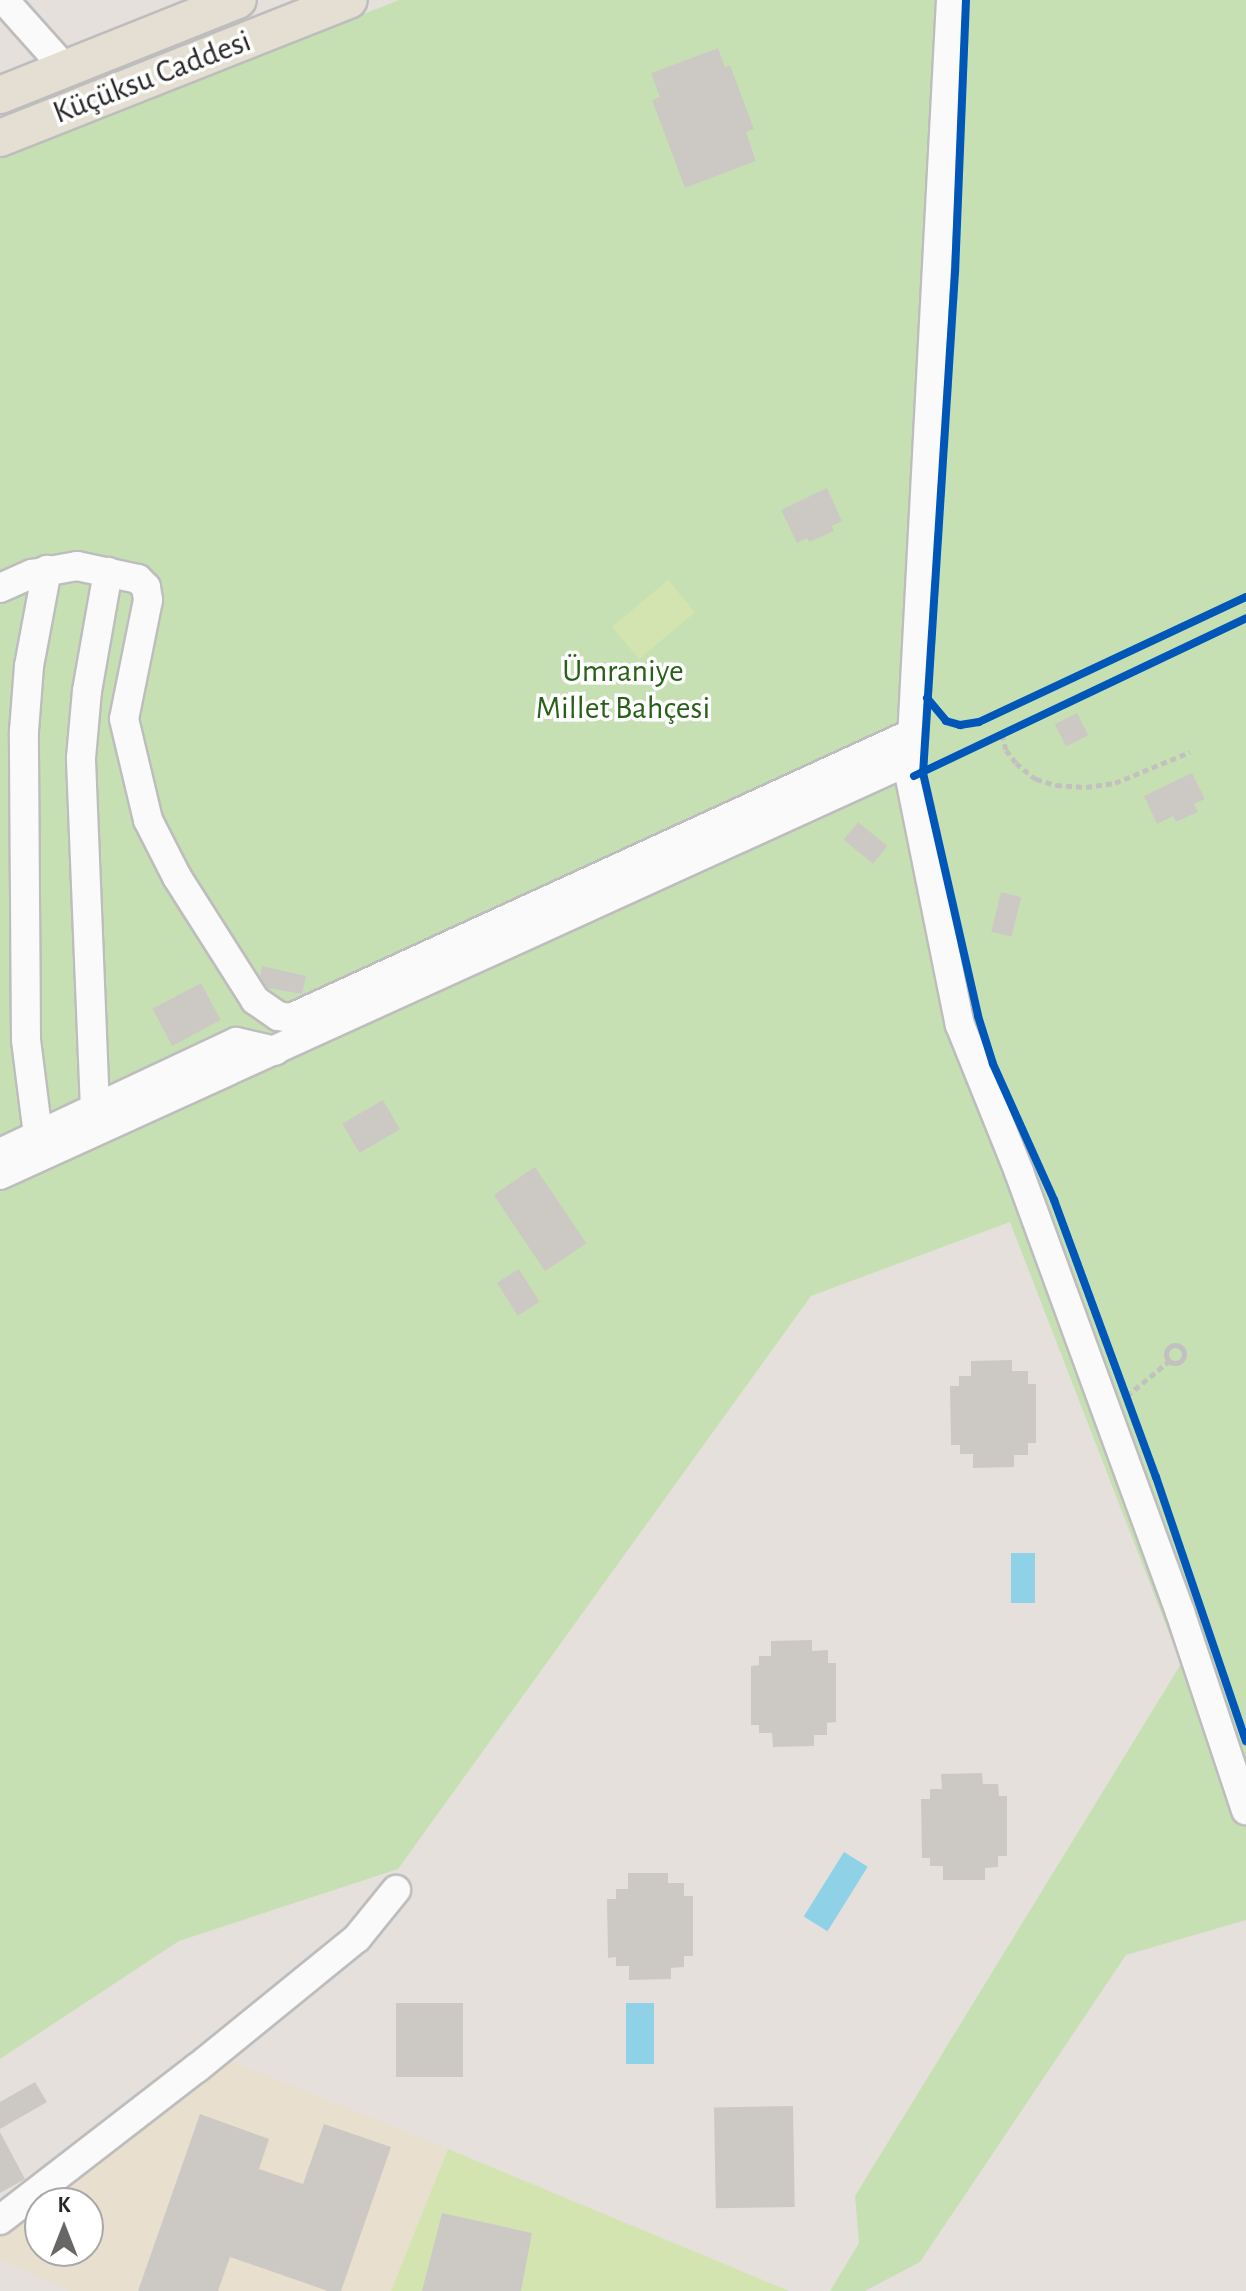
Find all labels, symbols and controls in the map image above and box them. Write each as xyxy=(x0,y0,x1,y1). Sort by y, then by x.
street label: Küçüksu Caddesi xyxy=(48,22,256,132)
park label: Ümraniye Millet Bahçesi xyxy=(536,653,710,728)
north arrow xyxy=(24,2187,104,2267)
text: K xyxy=(58,2194,70,2216)

